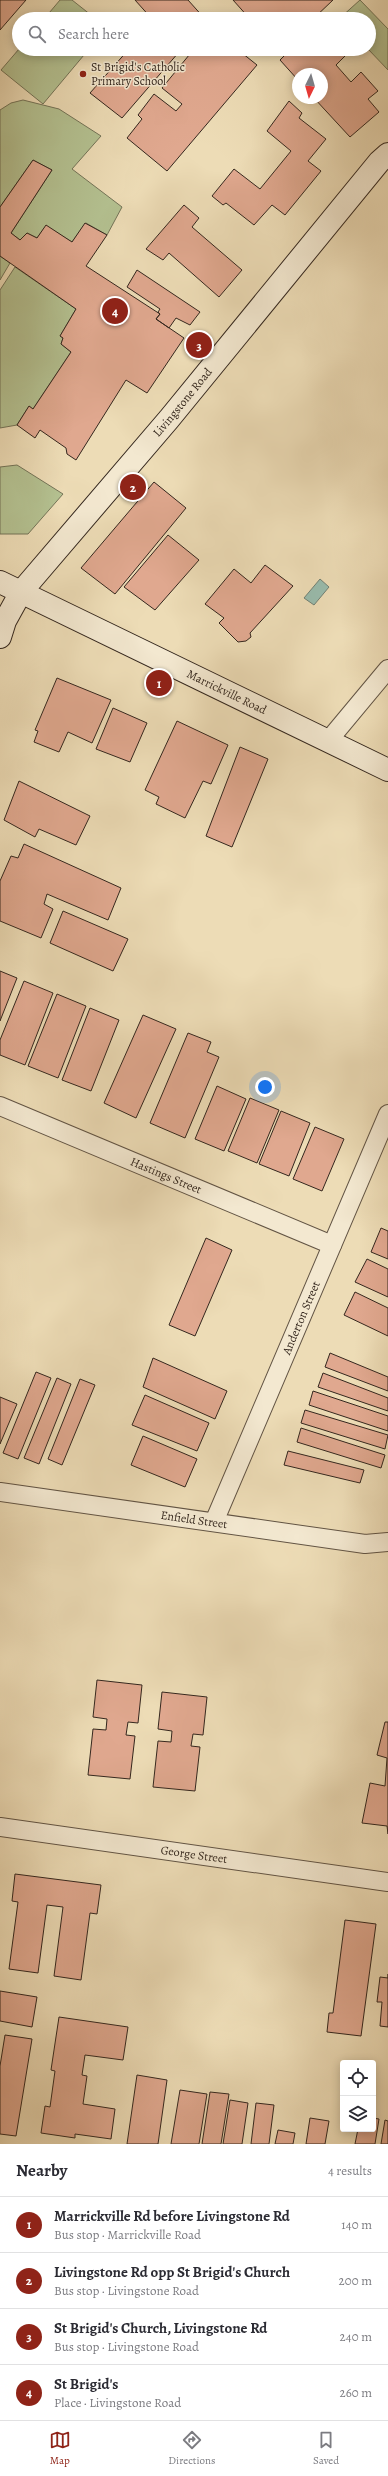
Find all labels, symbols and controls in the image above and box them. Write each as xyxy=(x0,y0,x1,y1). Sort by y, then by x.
search box xyxy=(12,12,376,56)
icon: search xyxy=(26,23,48,45)
text: Search here xyxy=(58,24,129,44)
place label: St Brigid's Catholic Primary School xyxy=(91,59,185,89)
north arrow xyxy=(292,68,328,104)
marker: St Brigid's Catholic Primary School xyxy=(78,69,88,79)
pin: 4 xyxy=(102,296,128,326)
pin: 3 xyxy=(186,330,212,360)
street label: Livingstone Road xyxy=(149,364,216,440)
pin: 2 xyxy=(120,472,146,502)
street label: Marrickville Road xyxy=(184,666,270,718)
pin: 1 xyxy=(146,668,172,698)
your location xyxy=(255,1077,275,1097)
street label: Hastings Street xyxy=(128,1153,204,1198)
street label: Anderton Street xyxy=(278,1279,324,1358)
street label: Enfield Street xyxy=(160,1507,228,1532)
street label: George Street xyxy=(160,1842,228,1867)
map controls xyxy=(340,2060,376,2132)
button: locate xyxy=(340,2060,376,2096)
button: layers xyxy=(340,2096,376,2132)
text: Nearby xyxy=(16,2159,67,2182)
text: 4 results xyxy=(328,2162,372,2179)
text: Marrickville Rd before Livingstone Rd xyxy=(54,2206,290,2226)
text: 1 xyxy=(27,2216,31,2233)
text: 140 m xyxy=(341,2216,372,2233)
text: Bus stop · Marrickville Road xyxy=(54,2226,201,2243)
text: Livingstone Rd opp St Brigid's Church xyxy=(54,2262,290,2282)
text: 2 xyxy=(26,2272,32,2289)
text: 200 m xyxy=(339,2272,372,2289)
text: Bus stop · Livingstone Road xyxy=(54,2282,199,2299)
text: St Brigid's Church, Livingstone Rd xyxy=(54,2318,267,2338)
text: 3 xyxy=(26,2328,32,2345)
text: 240 m xyxy=(340,2328,372,2345)
text: Bus stop · Livingstone Road xyxy=(54,2338,199,2355)
text: St Brigid's xyxy=(54,2374,118,2394)
text: 4 xyxy=(26,2384,32,2401)
text: 260 m xyxy=(339,2384,372,2401)
text: Place · Livingstone Road xyxy=(54,2394,181,2411)
tab: Map xyxy=(49,2429,71,2468)
tab: Directions xyxy=(168,2429,216,2468)
tab: Saved xyxy=(313,2429,339,2468)

